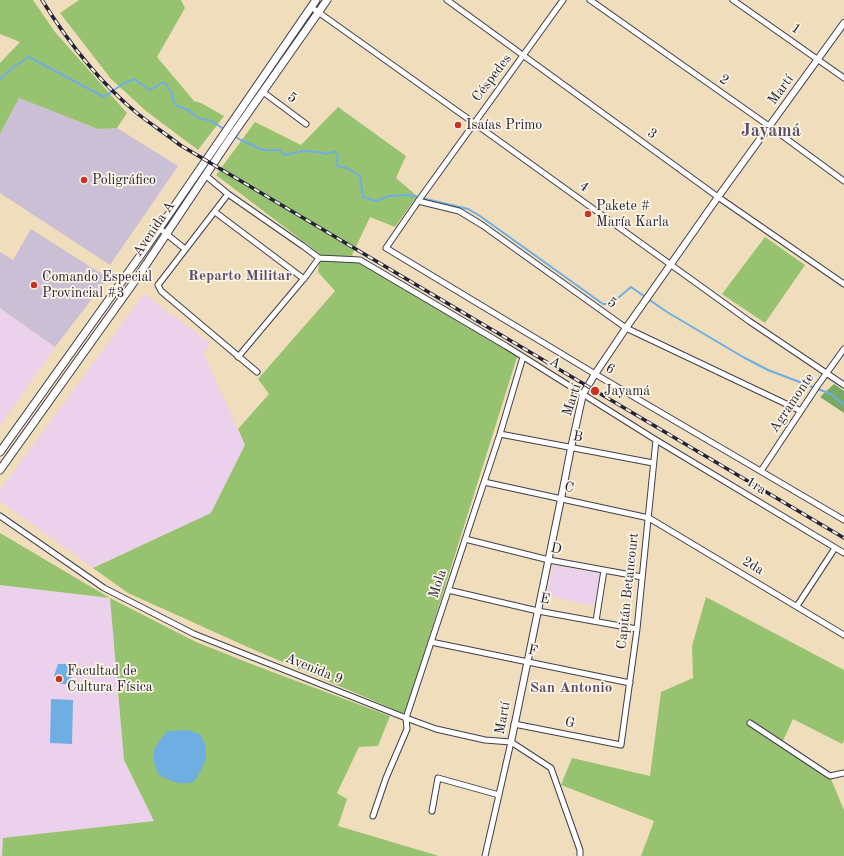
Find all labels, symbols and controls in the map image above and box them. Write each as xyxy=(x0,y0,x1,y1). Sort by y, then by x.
street label: 1 xyxy=(788,20,804,38)
street label: Céspedes xyxy=(469,51,515,105)
street label: 2 xyxy=(716,71,732,89)
street label: Martí xyxy=(764,72,798,108)
street label: 5 xyxy=(284,89,300,107)
place label: Isaías Primo xyxy=(466,117,542,133)
marker: Isaías Primo xyxy=(453,120,463,130)
district label: Jayamá xyxy=(741,120,801,142)
street label: 3 xyxy=(644,125,660,143)
place label: Poligráfico xyxy=(92,172,156,188)
marker: Poligráfico xyxy=(79,175,89,185)
street label: 4 xyxy=(576,178,592,196)
street label: Avenida A xyxy=(129,198,179,260)
place label: Pakete # María Karla xyxy=(596,198,669,230)
marker: Pakete # María Karla xyxy=(583,209,593,219)
district label: Reparto Militar xyxy=(188,267,292,285)
place label: Comando Especial Provincial #3 xyxy=(42,269,152,302)
marker: Comando Especial Provincial #3 xyxy=(29,280,39,290)
street label: 5 xyxy=(604,294,620,312)
street label: A xyxy=(546,353,564,373)
street label: 6 xyxy=(602,360,618,378)
street label: Agramonte xyxy=(766,370,818,436)
street label: Martí xyxy=(559,382,585,418)
place label: Jayamá xyxy=(604,383,650,399)
marker: Jayamá xyxy=(589,385,601,397)
street label: B xyxy=(572,428,584,446)
street label: 1ra xyxy=(743,473,769,499)
street label: C xyxy=(563,479,575,497)
street label: Capitán Betancourt xyxy=(614,532,642,650)
street label: D xyxy=(549,540,563,558)
street label: 2da xyxy=(739,553,767,579)
street label: Mola xyxy=(425,567,451,601)
street label: E xyxy=(539,590,551,608)
street label: F xyxy=(527,642,539,660)
street label: Avenida 9 xyxy=(283,650,345,688)
place label: Facultad de Cultura Física xyxy=(67,663,153,696)
marker: Facultad de Cultura Física xyxy=(54,674,64,684)
district label: San Antonio xyxy=(530,679,612,697)
street label: Martí xyxy=(492,700,514,736)
street label: G xyxy=(563,714,577,732)

